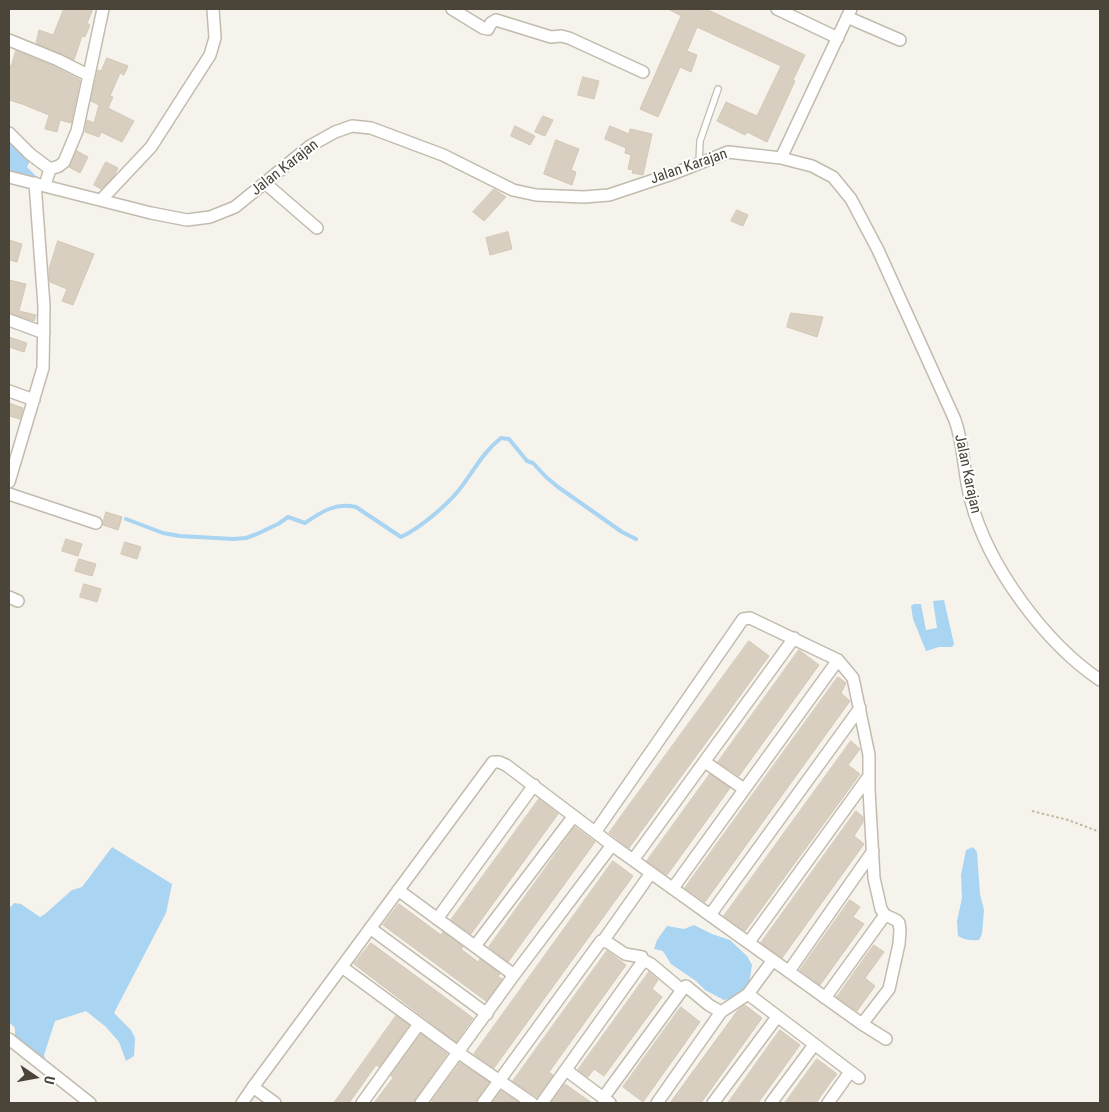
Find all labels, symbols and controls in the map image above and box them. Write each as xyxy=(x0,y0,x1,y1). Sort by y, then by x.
street label: Jalan Karajan xyxy=(248,136,322,200)
street label: Jalan Karajan xyxy=(648,145,730,189)
street label: Jalan Karajan xyxy=(950,433,984,515)
north arrow xyxy=(10,1052,60,1102)
text: U xyxy=(41,1075,58,1086)

